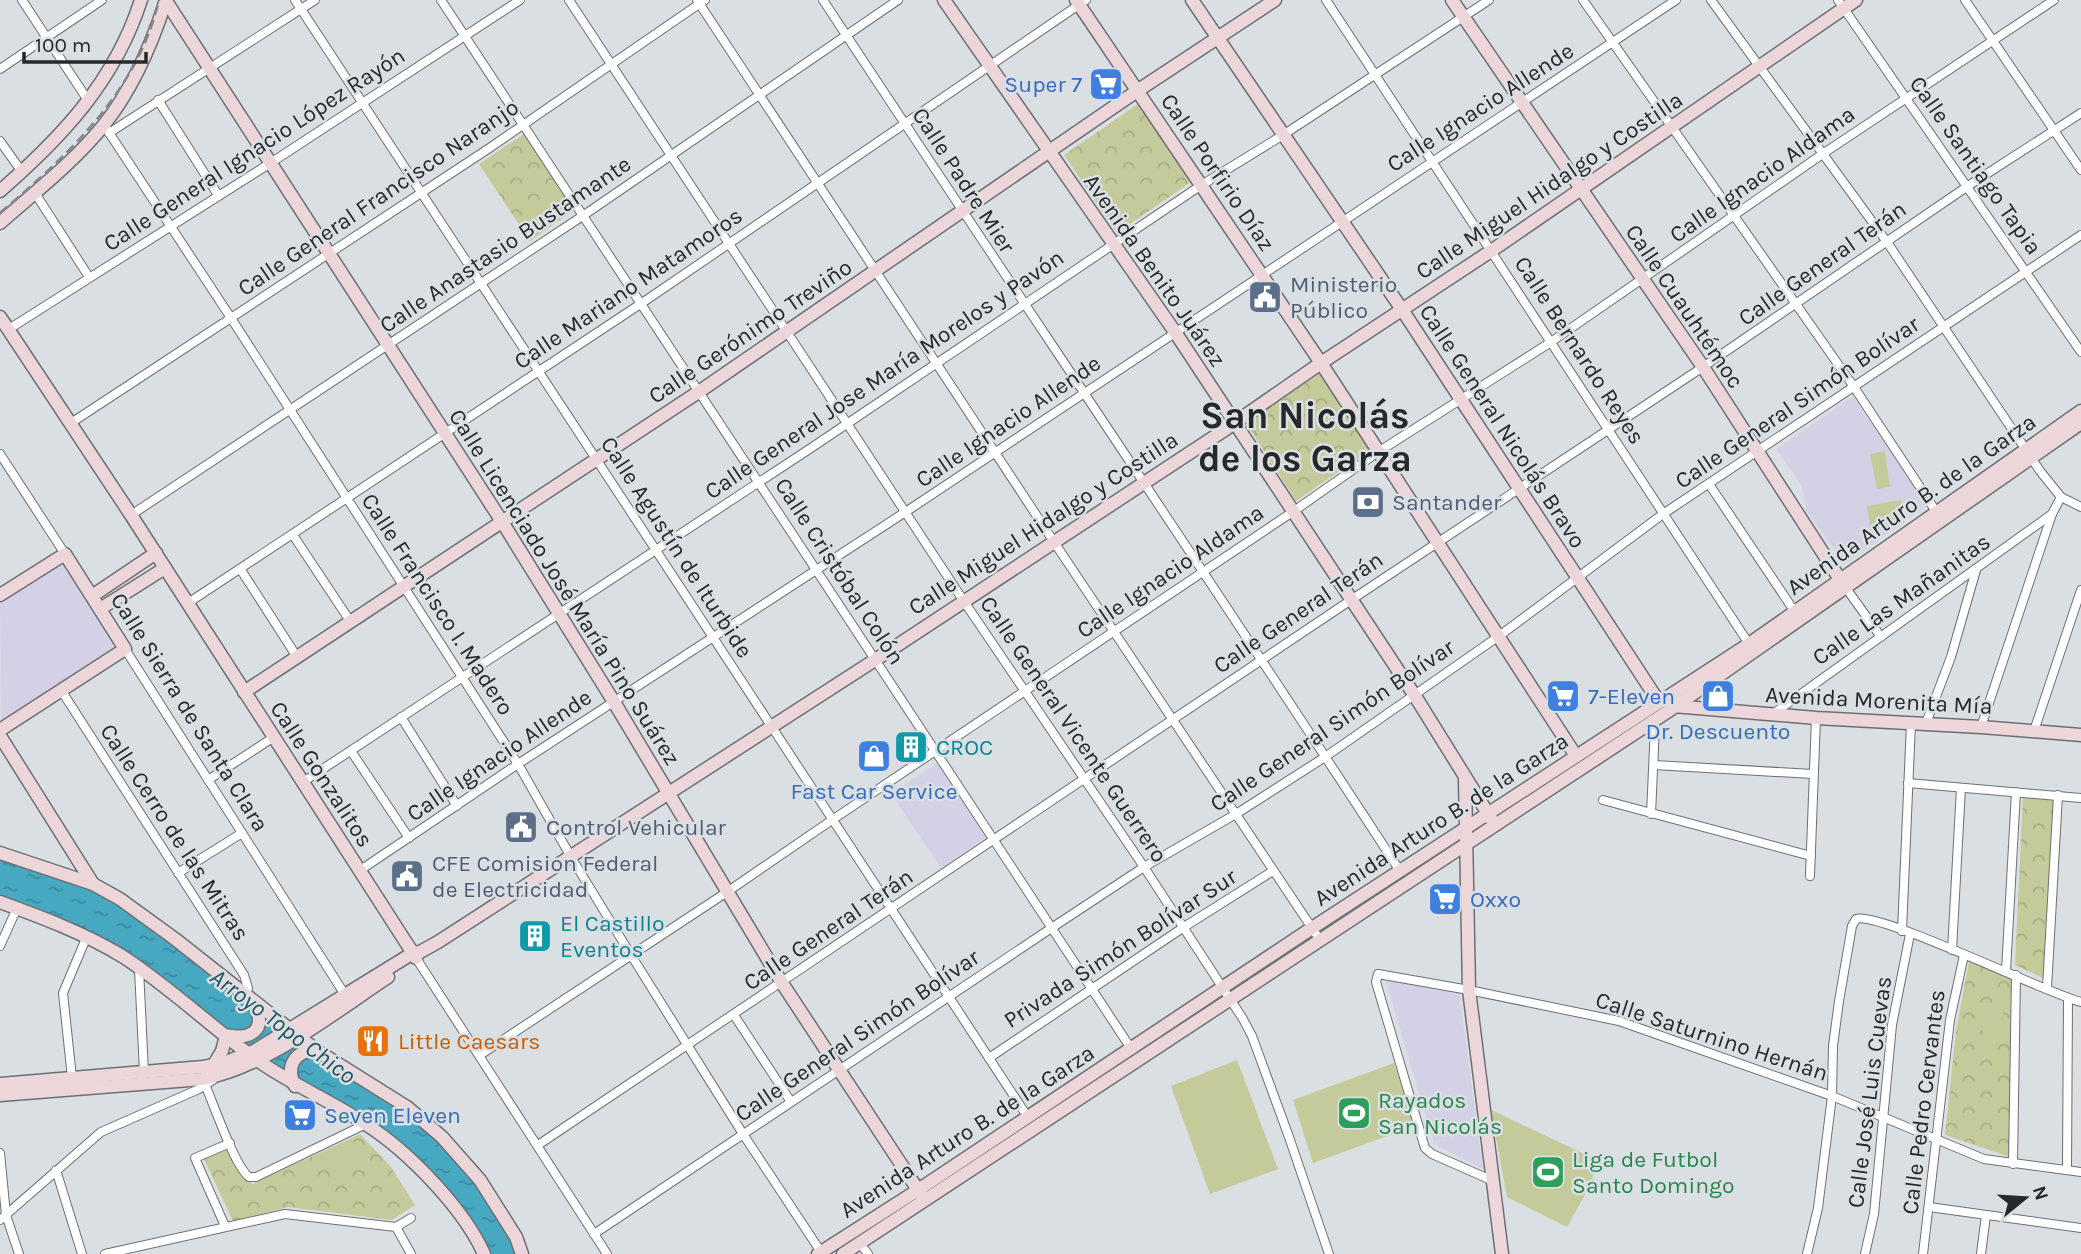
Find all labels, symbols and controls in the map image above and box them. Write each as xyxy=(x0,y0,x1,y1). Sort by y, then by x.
scale bar xyxy=(24,21,147,65)
text: 100 m xyxy=(35,33,92,57)
street label: Calle Ignacio Allende xyxy=(1382,37,1579,178)
street label: Calle General Ignacio López Rayón xyxy=(99,42,410,257)
supermarket icon: Super 7 xyxy=(1087,65,1125,103)
place label: Super 7 xyxy=(1004,71,1082,98)
street label: Calle Santiago Tapia xyxy=(1904,71,2047,260)
street label: Calle Miguel Hidalgo y Costilla xyxy=(1411,86,1688,285)
street label: Calle Porfirio Díaz xyxy=(1155,88,1280,256)
street label: Calle General Francisco Naranjo xyxy=(233,93,524,302)
street label: Calle Ignacio Aldama xyxy=(1665,100,1860,248)
street label: Calle Padre Mier xyxy=(907,102,1021,259)
street label: Calle Anastasio Bustamante xyxy=(375,150,636,339)
street label: Avenida Benito Juárez xyxy=(1078,169,1231,372)
street label: Calle General Terán xyxy=(1733,195,1911,331)
street label: Calle Mariano Matamoros xyxy=(509,202,747,375)
street label: Calle Cuauhtémoc xyxy=(1620,219,1749,393)
street label: Calle General Jose María Morelos y Pavón xyxy=(700,244,1069,505)
street label: Calle Bernardo Reyes xyxy=(1509,251,1650,449)
street label: Calle Gerónimo Treviño xyxy=(643,253,857,410)
place label: Ministerio Público xyxy=(1290,271,1397,324)
public building icon: Ministerio Público xyxy=(1246,278,1284,316)
street label: Calle General Nicolás Bravo xyxy=(1414,299,1592,553)
street label: Calle General Simón Bolívar xyxy=(1670,310,1925,494)
street label: Calle Ignacio Allende xyxy=(911,350,1106,493)
district label: San Nicolás de los Garza xyxy=(1198,394,1412,480)
street label: Calle Licenciado José María Pino Suárez xyxy=(443,404,686,770)
street label: Avenida Arturo B. de la Garza xyxy=(1782,408,2041,601)
street label: Calle Miguel Hidalgo y Costilla xyxy=(903,426,1183,621)
street label: Calle Agustín de Iturbide xyxy=(595,432,758,663)
street label: Calle Cristóbal Colón xyxy=(769,473,910,670)
bank icon: Santander xyxy=(1349,483,1387,521)
street label: Calle Francisco I. Madero xyxy=(356,488,519,720)
place label: Santander xyxy=(1392,489,1502,516)
street label: Calle Ignacio Aldama xyxy=(1072,499,1269,644)
street label: Calle Las Mañanitas xyxy=(1807,528,1995,671)
street label: Calle General Terán xyxy=(1208,546,1388,679)
street label: Calle Sierra de Santa Clara xyxy=(105,588,274,837)
street label: Calle General Vicente Guerrero xyxy=(974,591,1173,868)
street label: Calle General Simón Bolívar xyxy=(1205,633,1460,817)
supermarket icon: 7-Eleven xyxy=(1544,677,1582,715)
shop icon: Dr. Descuento xyxy=(1699,677,1737,715)
street label: Avenida Morenita Mía xyxy=(1765,681,1993,720)
place label: 7-Eleven xyxy=(1588,683,1675,710)
street label: Calle Ignacio Allende xyxy=(402,684,597,827)
street label: Calle Gonzalitos xyxy=(264,696,379,852)
place label: Dr. Descuento xyxy=(1646,718,1790,745)
street label: Calle Cerro de las Mitras xyxy=(94,719,255,946)
street label: Avenida Arturo B. de la Garza xyxy=(1309,727,1573,912)
building icon: CROC xyxy=(892,728,930,766)
place label: CROC xyxy=(936,734,993,761)
shop icon: Fast Car Service xyxy=(855,737,893,775)
place label: Fast Car Service xyxy=(790,778,958,805)
public building icon: Control Vehicular xyxy=(502,808,540,846)
place label: Control Vehicular xyxy=(546,814,727,841)
place label: CFE Comision Federal de Electricidad xyxy=(432,850,659,903)
public building icon: CFE Comision Federal de Electricidad xyxy=(388,857,426,895)
street label: Calle General Terán xyxy=(738,863,918,996)
street label: Privada Simón Bolívar Sur xyxy=(999,863,1242,1034)
supermarket icon: Oxxo xyxy=(1426,880,1464,918)
place label: Oxxo xyxy=(1470,886,1521,913)
place label: El Castillo Eventos xyxy=(560,910,665,963)
building icon: El Castillo Eventos xyxy=(516,917,554,955)
street label: Calle General Simón Bolívar xyxy=(730,943,985,1127)
water label: Arroyo Topo Chico xyxy=(205,962,361,1090)
street label: Calle José Luis Cuevas xyxy=(1842,975,1897,1210)
street label: Calle Saturnino Hernán xyxy=(1592,986,1832,1087)
street label: Calle Pedro Cervantes xyxy=(1896,988,1951,1216)
restaurant icon: Little Caesars xyxy=(354,1022,392,1060)
place label: Little Caesars xyxy=(398,1028,540,1055)
street label: Avenida Arturo B. de la Garza xyxy=(835,1039,1099,1224)
place label: Rayados San Nicolás xyxy=(1378,1087,1502,1140)
sports icon: Rayados San Nicolás xyxy=(1335,1094,1373,1132)
supermarket icon: Seven Eleven xyxy=(281,1096,319,1134)
place label: Seven Eleven xyxy=(324,1102,461,1129)
place label: Liga de Futbol Santo Domingo xyxy=(1572,1146,1735,1199)
sports icon: Liga de Futbol Santo Domingo xyxy=(1529,1153,1567,1191)
north arrow xyxy=(1990,1163,2060,1233)
text: N xyxy=(2028,1183,2053,1203)

